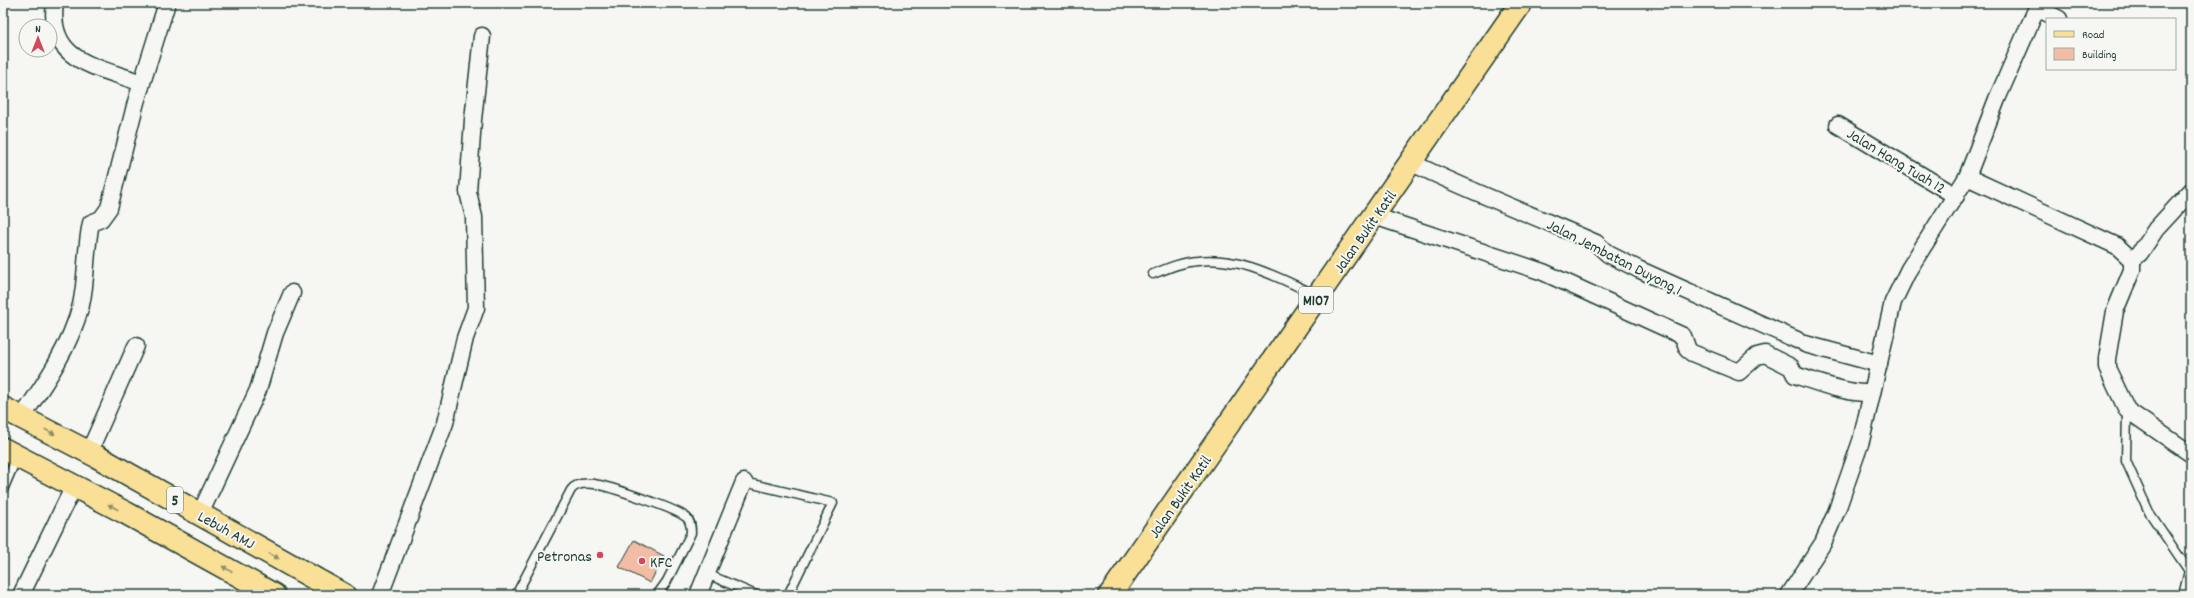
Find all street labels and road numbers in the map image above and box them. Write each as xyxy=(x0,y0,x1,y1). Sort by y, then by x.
street label: Jalan Hang Tuah 12 xyxy=(1842,124,1950,201)
street label: Jalan Bukit Katil xyxy=(1329,186,1403,279)
street label: Jalan Jembatan Duyong 1 xyxy=(1542,214,1685,302)
road number: M107 xyxy=(1299,287,1333,313)
street label: Jalan Bukit Katil xyxy=(1144,451,1218,544)
road number: 5 xyxy=(167,487,183,513)
street label: Lebuh AMJ xyxy=(193,506,259,556)

